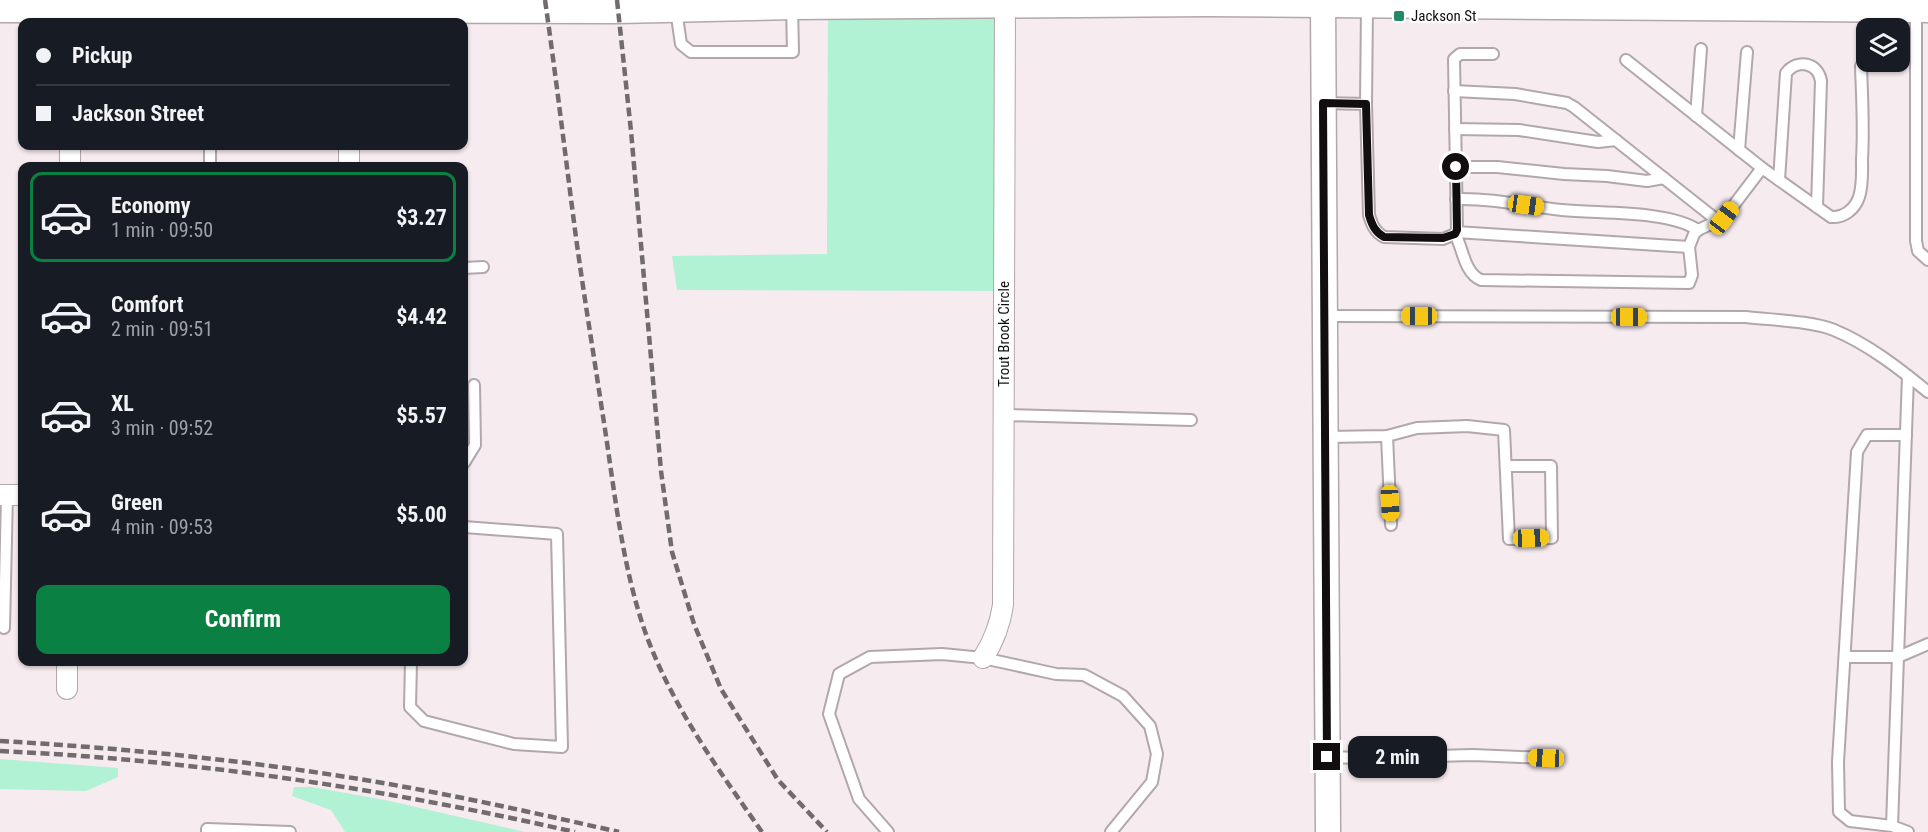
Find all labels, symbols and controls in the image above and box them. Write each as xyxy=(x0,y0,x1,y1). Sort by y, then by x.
place label: Jackson St xyxy=(1411,7,1476,25)
marker: Jackson St xyxy=(1392,9,1406,23)
map controls xyxy=(1856,18,1910,72)
button: layers xyxy=(1856,18,1910,72)
text: Pickup xyxy=(72,43,132,68)
text: Jackson Street xyxy=(72,101,204,126)
route start xyxy=(1442,153,1469,180)
icon: car xyxy=(39,190,93,244)
text: Economy xyxy=(111,193,191,218)
car xyxy=(1507,194,1545,216)
car xyxy=(1706,198,1742,238)
text: $3.27 xyxy=(396,205,447,230)
text: 1 min · 09:50 xyxy=(111,218,213,242)
street label: Trout Brook Circle xyxy=(995,281,1013,387)
icon: car xyxy=(39,289,93,343)
text: Comfort xyxy=(111,292,184,317)
text: $4.42 xyxy=(396,304,447,329)
car xyxy=(1401,307,1437,325)
car xyxy=(1611,308,1647,326)
text: 2 min · 09:51 xyxy=(111,317,213,341)
icon: car xyxy=(39,388,93,442)
text: XL xyxy=(111,391,134,416)
text: $5.57 xyxy=(396,403,447,428)
text: 3 min · 09:52 xyxy=(111,416,213,440)
car xyxy=(1380,485,1400,521)
icon: car xyxy=(39,487,93,541)
text: Green xyxy=(111,490,163,515)
text: $5.00 xyxy=(396,502,447,527)
text: 4 min · 09:53 xyxy=(111,515,213,539)
car xyxy=(1513,528,1549,548)
button: Confirm xyxy=(36,585,450,654)
callout: 2 min xyxy=(1348,736,1447,778)
route end xyxy=(1313,743,1340,770)
text: 2 min xyxy=(1375,745,1420,769)
car xyxy=(1528,748,1564,768)

